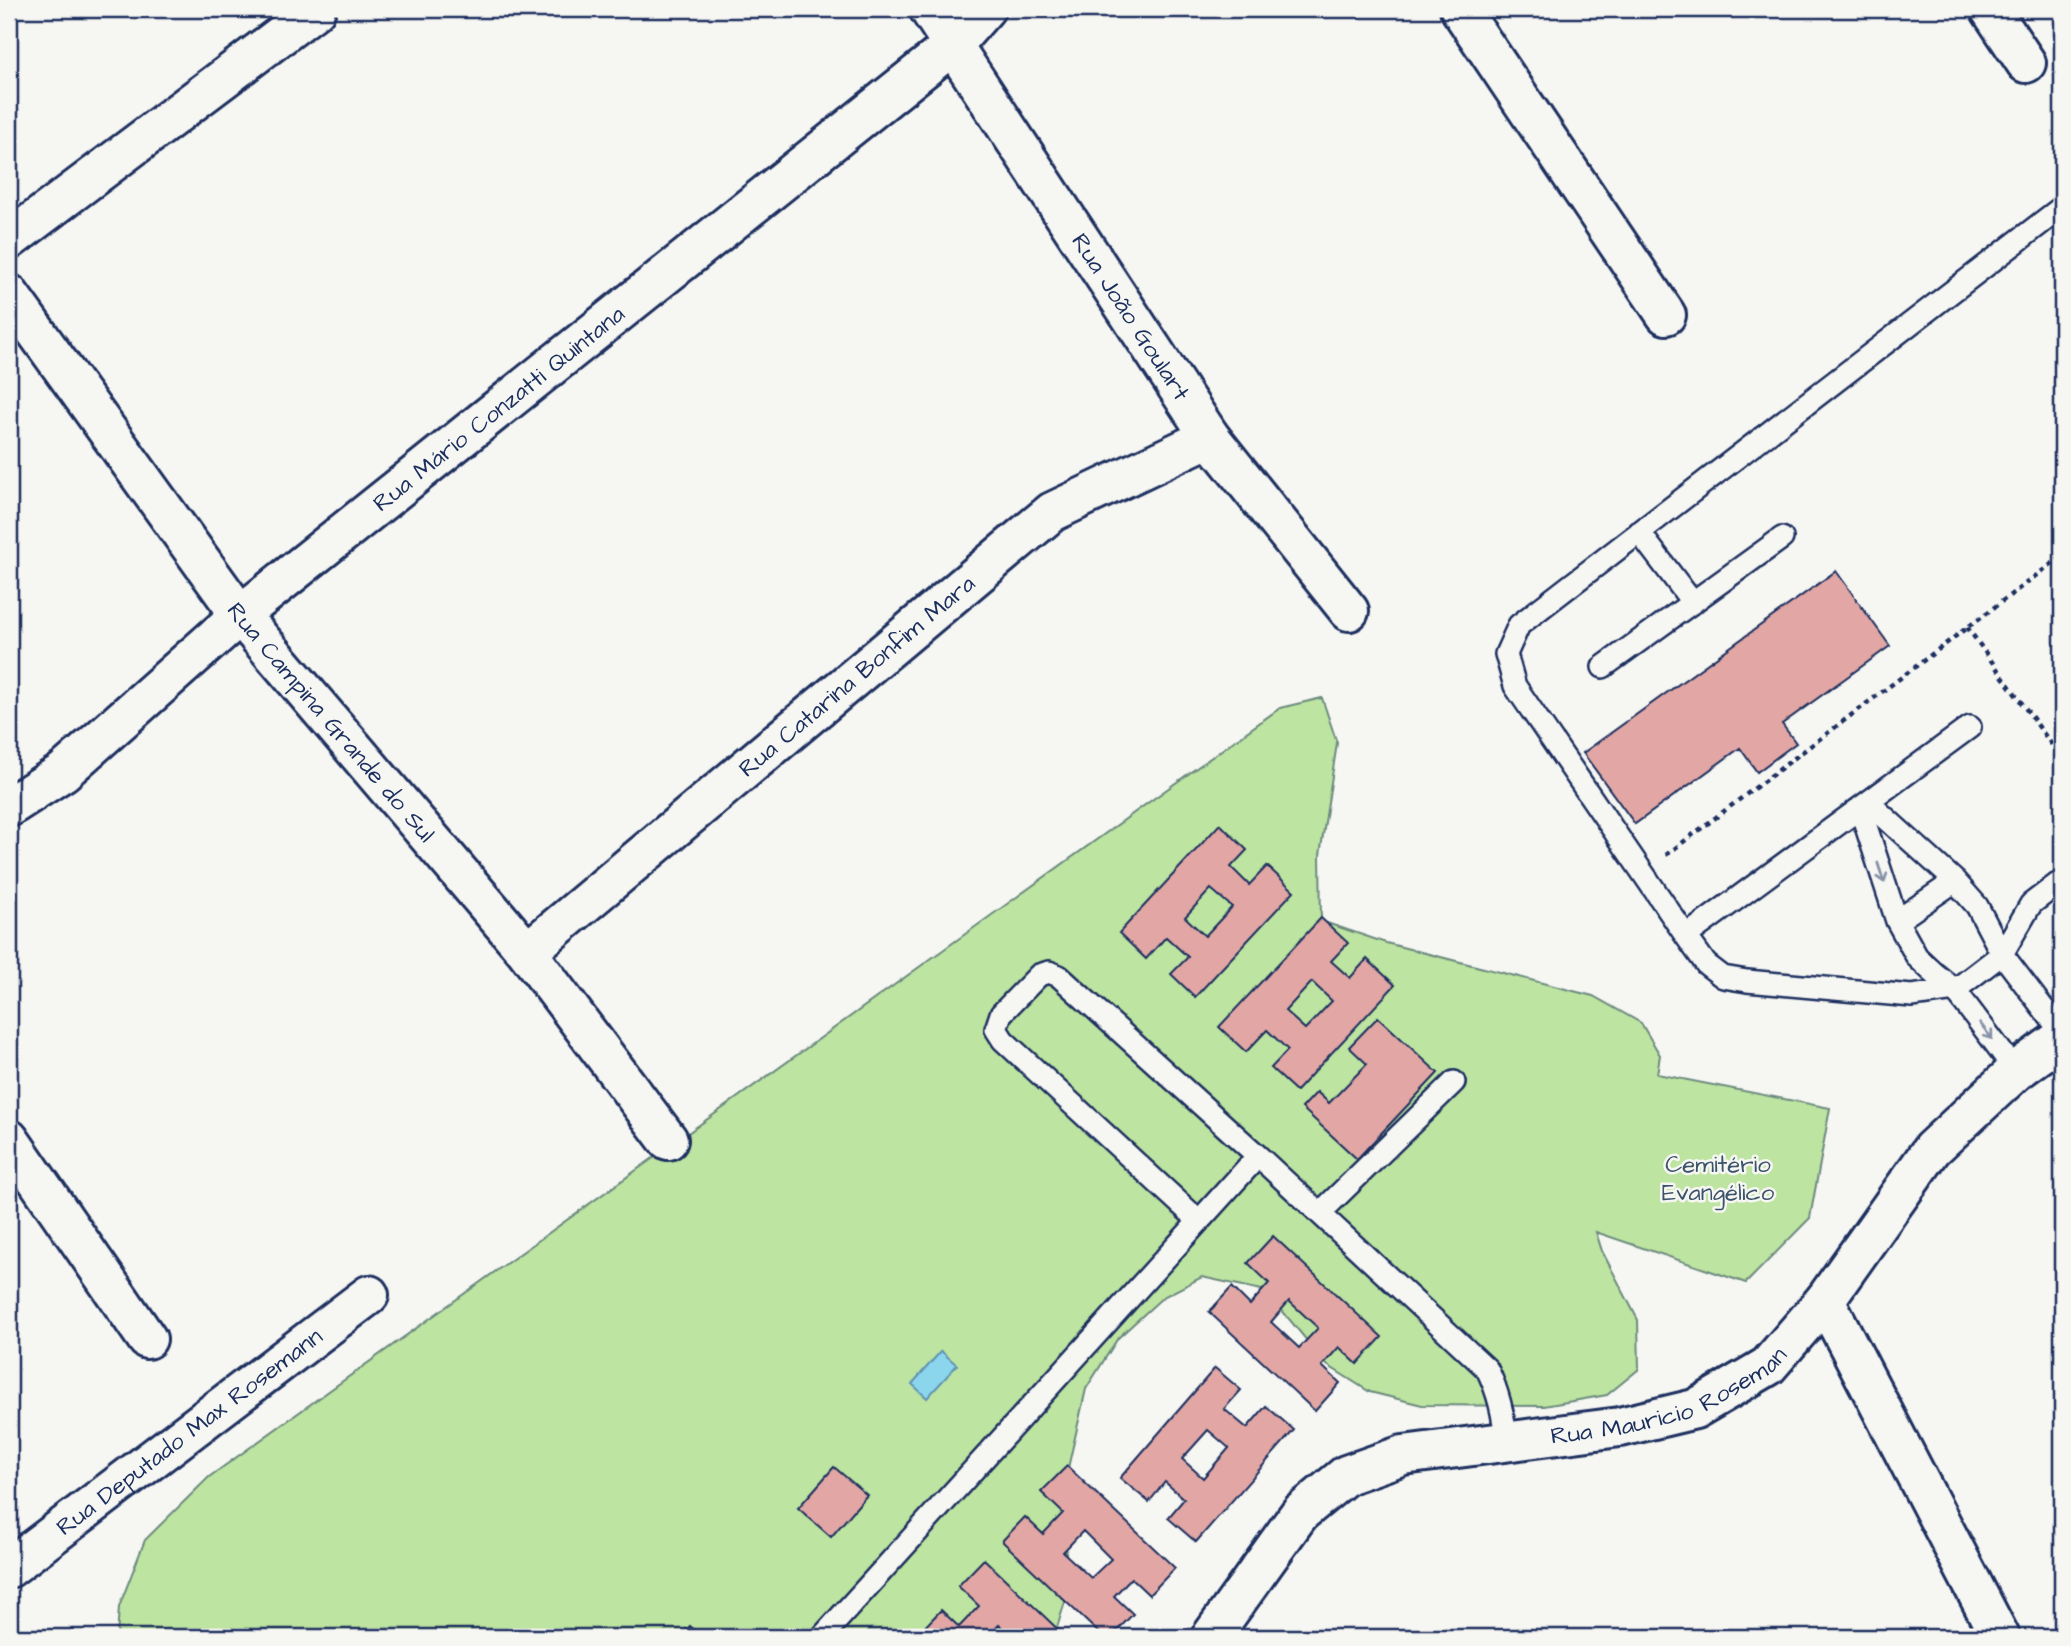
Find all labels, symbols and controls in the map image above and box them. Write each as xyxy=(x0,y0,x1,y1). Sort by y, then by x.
street label: Rua João Goulart xyxy=(1063,227,1198,408)
street label: Rua Mário Conzatti Quintana xyxy=(366,298,632,520)
street label: Rua Catarina Bonfim Mara xyxy=(732,567,983,786)
street label: Rua Campina Grande do Sul xyxy=(218,596,442,850)
one-way arrow xyxy=(1875,862,1888,884)
one-way arrow xyxy=(1978,1021,1993,1039)
park label: Cemitério Evangélico xyxy=(1662,1148,1775,1211)
street label: Rua Deputado Max Rosemann xyxy=(49,1320,330,1544)
street label: Rua Mauricio Roseman xyxy=(1549,1340,1795,1454)

